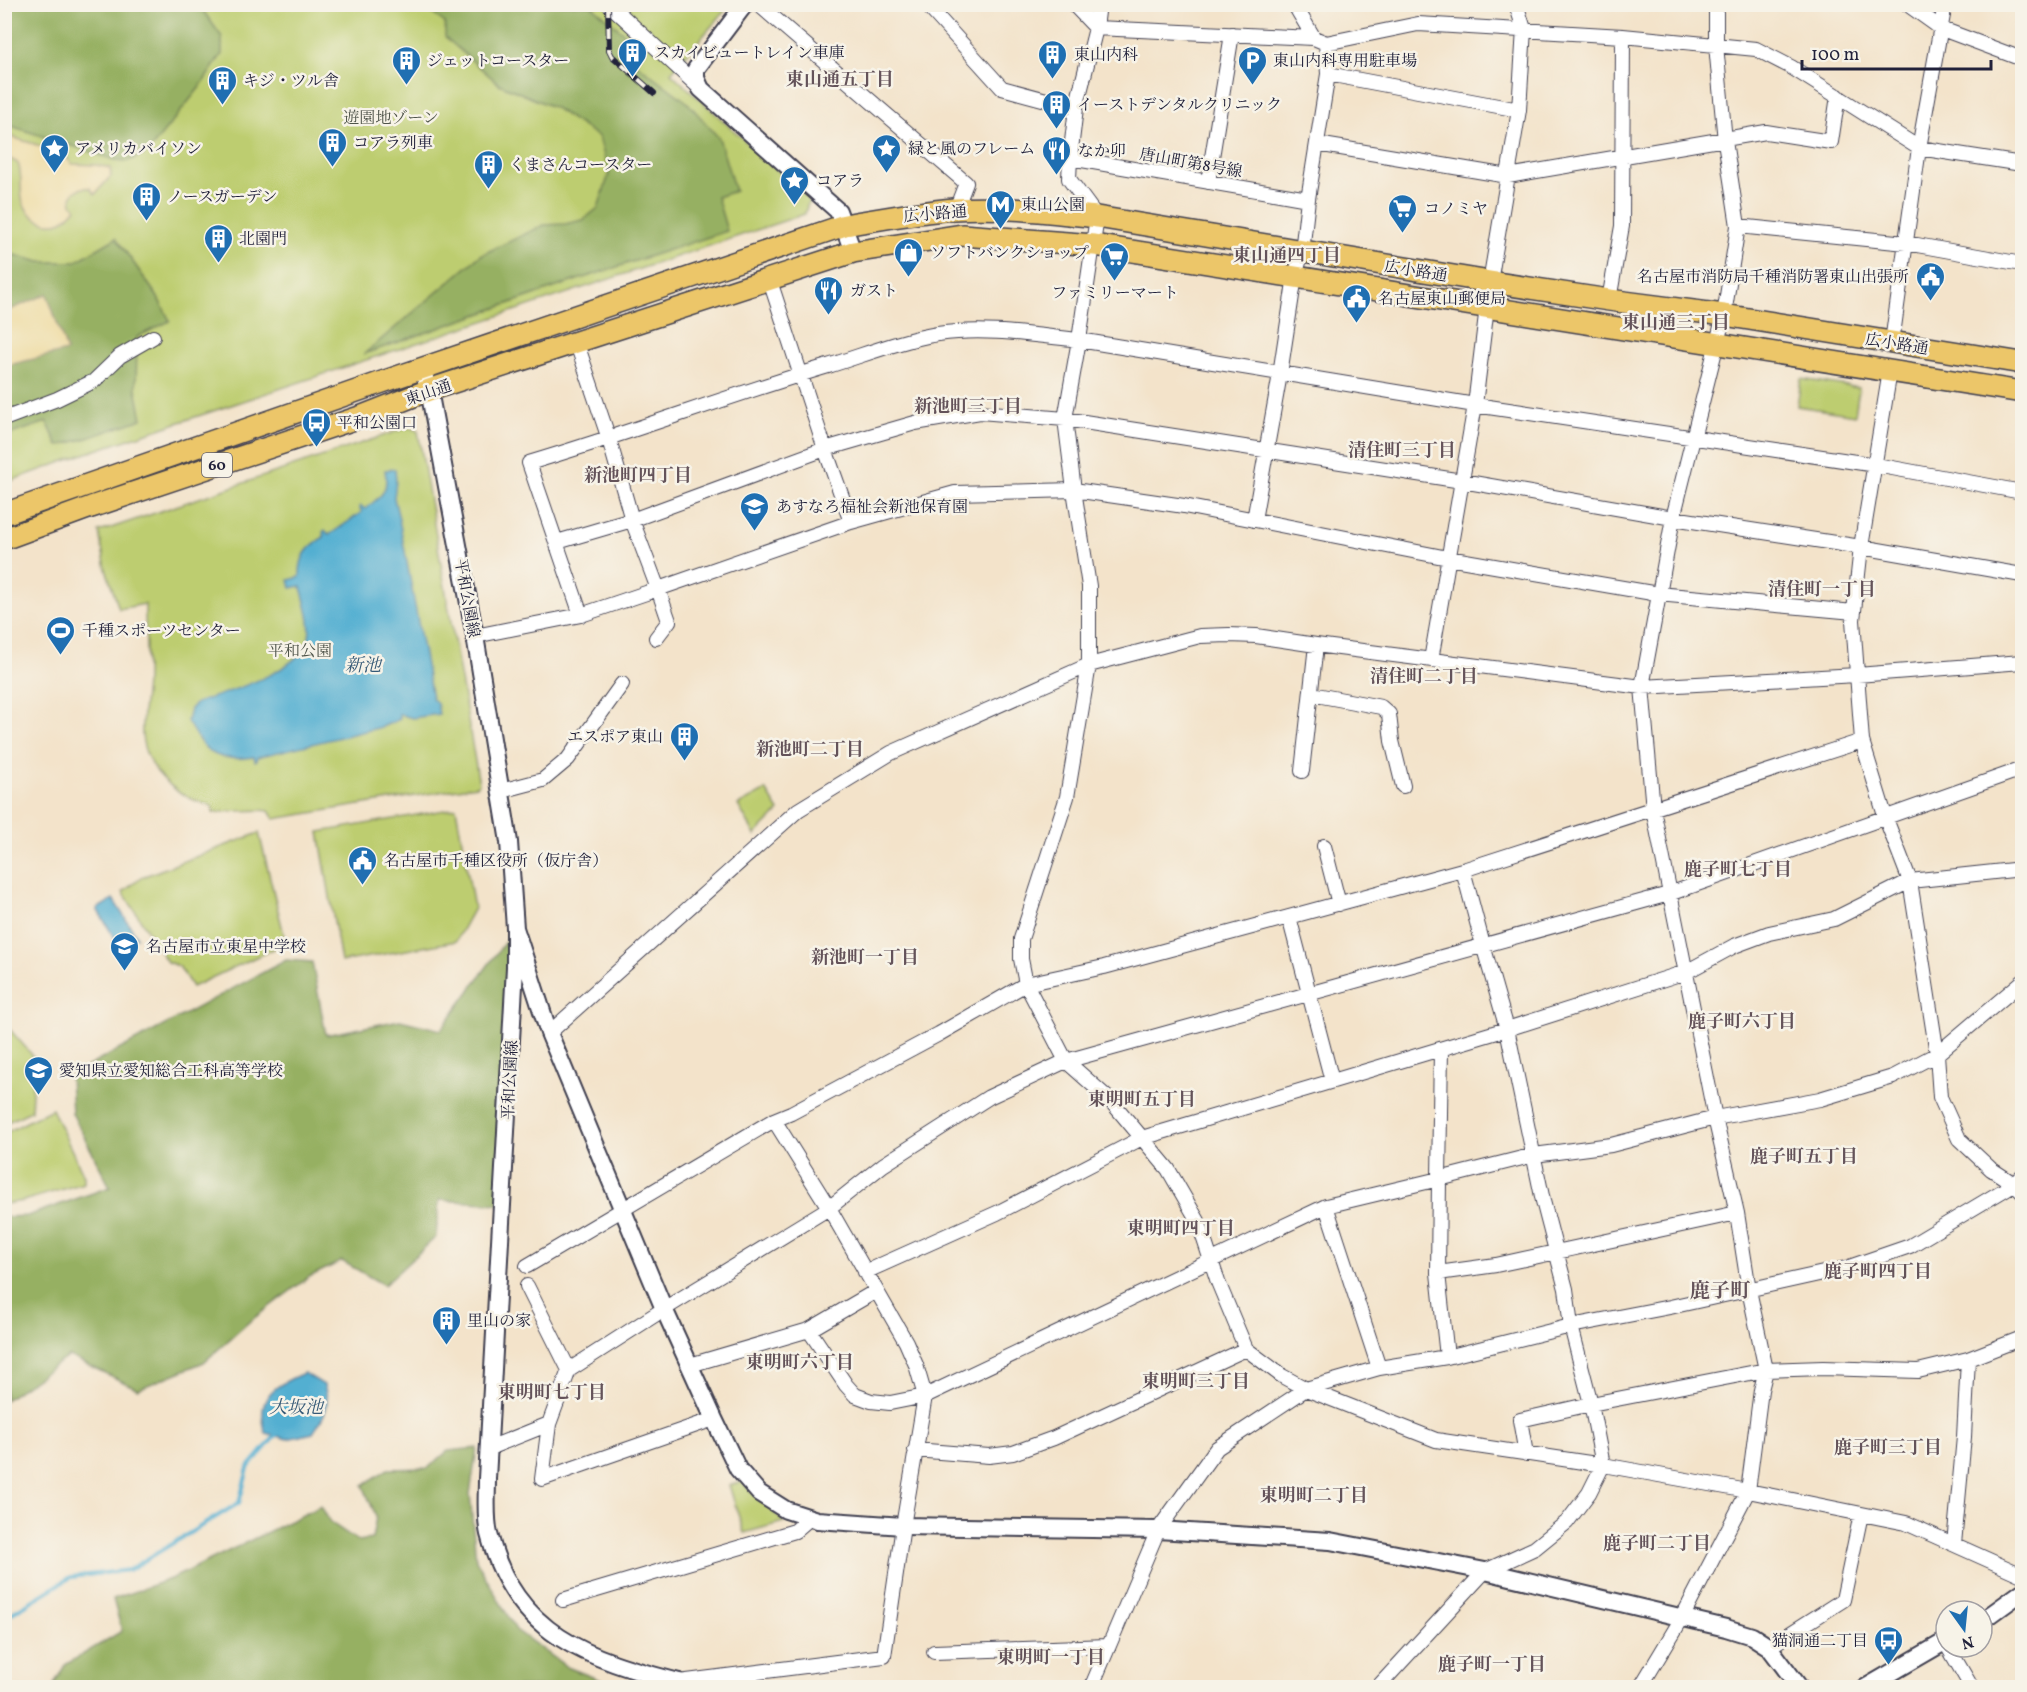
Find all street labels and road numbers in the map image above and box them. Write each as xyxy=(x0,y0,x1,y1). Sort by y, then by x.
street label: 唐山町第8号線 xyxy=(1137,144,1244,184)
street label: 広小路通 xyxy=(902,201,968,229)
street label: 広小路通 xyxy=(1382,256,1449,288)
street label: 広小路通 xyxy=(1863,329,1930,361)
street label: 東山通 xyxy=(402,376,455,412)
road number: 60 xyxy=(202,453,232,477)
street label: 平和公園線 xyxy=(448,557,484,640)
street label: 平和公園線 xyxy=(498,1040,524,1121)

